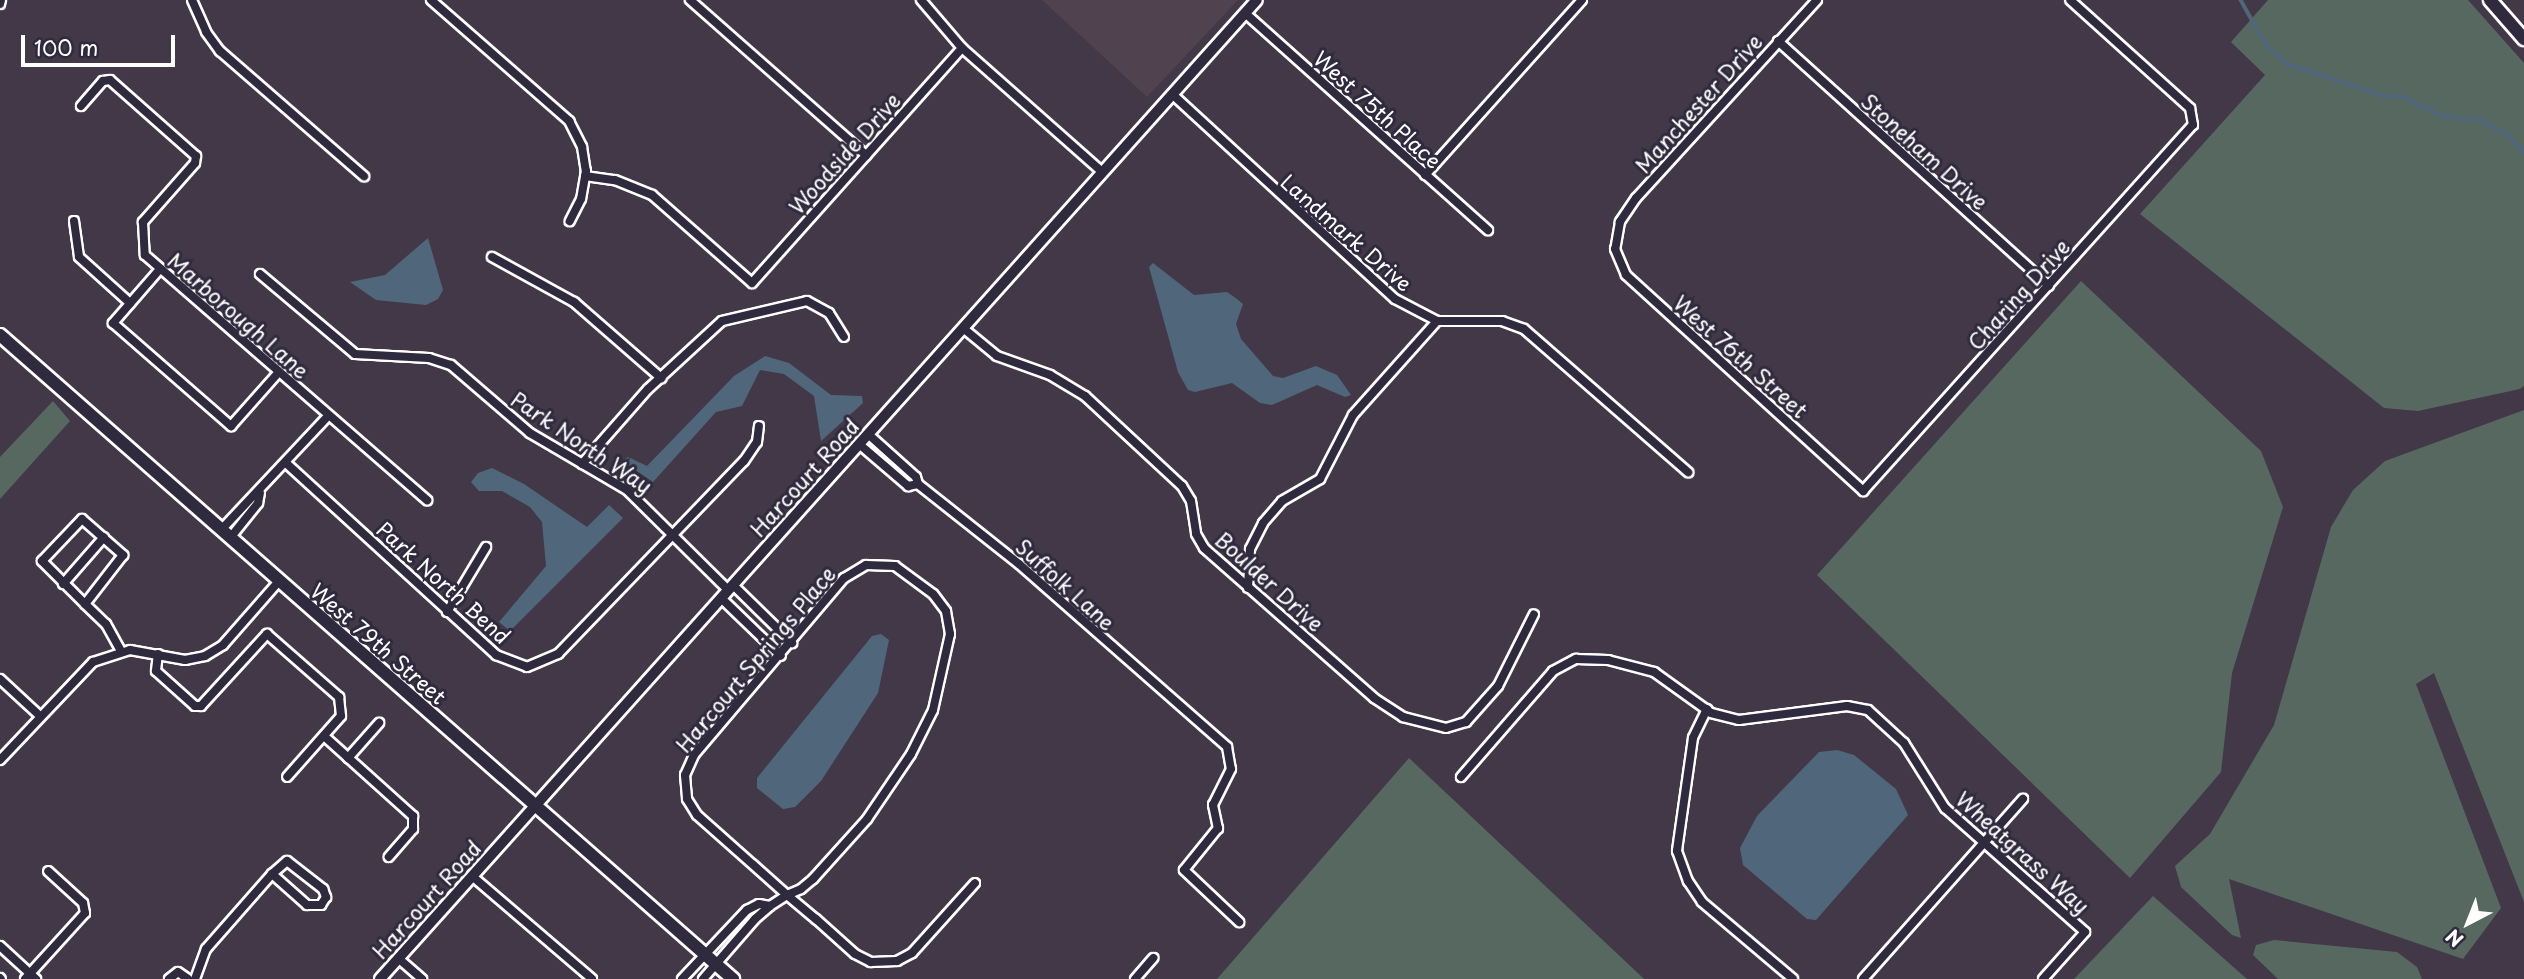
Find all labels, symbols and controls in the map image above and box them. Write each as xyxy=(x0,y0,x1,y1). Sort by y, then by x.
scale bar xyxy=(24,21,178,65)
street label: Manchester Drive xyxy=(1629,28,1767,178)
text: 100 m xyxy=(34,31,98,63)
street label: West 75th Place xyxy=(1309,45,1447,173)
street label: Woodside Drive xyxy=(783,87,905,219)
street label: Stoneham Drive xyxy=(1856,88,1994,214)
street label: Landmark Drive xyxy=(1276,168,1418,296)
street label: Charing Drive xyxy=(1962,233,2074,355)
street label: Marborough Lane xyxy=(163,247,315,383)
street label: West 76th Street xyxy=(1668,289,1814,423)
street label: Park North Way xyxy=(507,386,657,498)
street label: Harcourt Road xyxy=(744,413,864,541)
street label: Park North Bend xyxy=(372,516,516,648)
street label: Boulder Drive xyxy=(1211,526,1329,636)
street label: Suffolk Lane xyxy=(1011,533,1121,635)
street label: Harcourt Springs Place xyxy=(670,561,840,757)
street label: West 79th Street xyxy=(306,578,452,708)
street label: Wheatgrass Way xyxy=(1951,786,2095,918)
street label: Harcourt Road xyxy=(366,835,486,963)
north arrow xyxy=(2433,888,2503,958)
text: N xyxy=(2439,923,2469,954)

